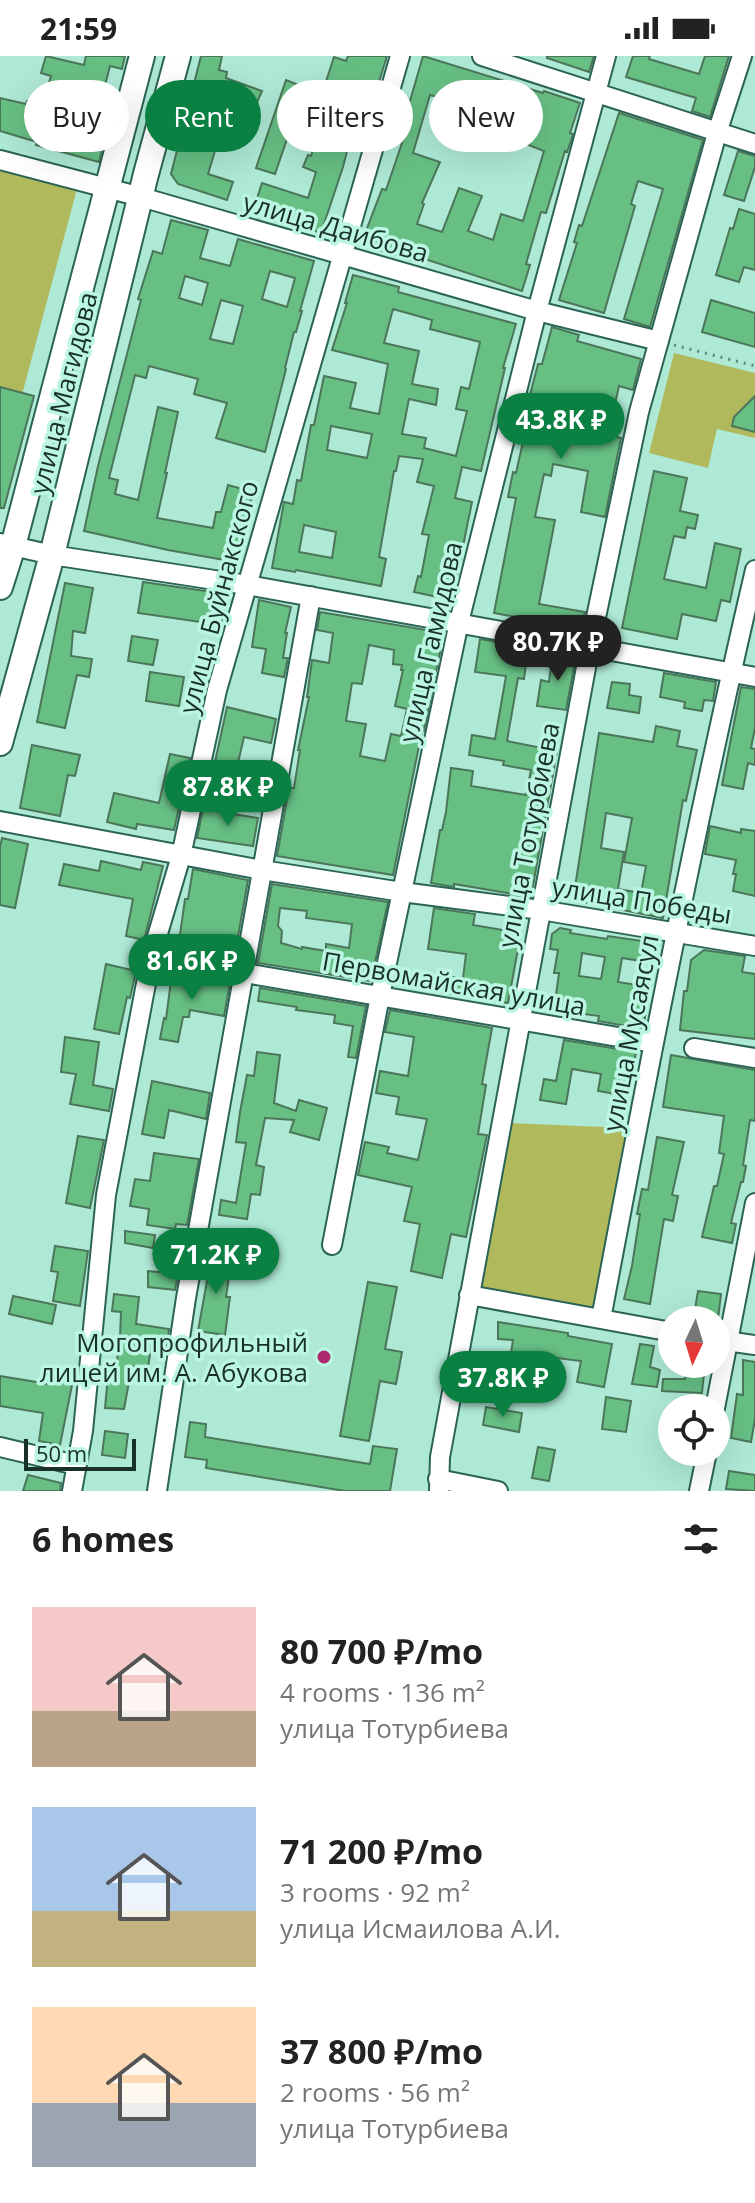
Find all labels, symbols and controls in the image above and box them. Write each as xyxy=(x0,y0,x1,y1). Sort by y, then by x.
text: 21:59 xyxy=(40,8,117,49)
chip: Buy xyxy=(24,80,129,152)
chip: Rent xyxy=(145,80,261,152)
chip: Filters xyxy=(277,80,413,152)
chip: New xyxy=(429,80,543,152)
street label: улица Даибова xyxy=(239,183,433,271)
street label: улица Магидова xyxy=(20,288,106,498)
pin: 43.8K ₽ xyxy=(487,393,635,461)
text: 43.8K ₽ xyxy=(515,401,607,437)
street label: улица Буйнакского xyxy=(170,476,266,718)
street label: улица Гамидова xyxy=(389,538,471,746)
pin: 80.7K ₽ xyxy=(484,615,632,683)
text: 80.7K ₽ xyxy=(512,623,604,659)
street label: улица Тотурбиева xyxy=(488,719,568,951)
pin: 87.8K ₽ xyxy=(154,760,302,828)
text: 87.8K ₽ xyxy=(182,768,274,804)
street label: улица Победы xyxy=(550,868,734,932)
street label: улица Мусаясул xyxy=(593,931,667,1135)
pin: 81.6K ₽ xyxy=(118,934,266,1002)
text: 81.6K ₽ xyxy=(146,942,238,978)
street label: Первомайская улица xyxy=(320,942,588,1024)
pin: 71.2K ₽ xyxy=(142,1228,290,1296)
text: 71.2K ₽ xyxy=(170,1236,262,1272)
north arrow xyxy=(658,1306,730,1378)
map controls xyxy=(658,1306,730,1466)
place label: Могопрофильный лицей им. А. Абукова xyxy=(40,1324,308,1390)
marker: Могопрофильный лицей им. А. Абукова xyxy=(315,1348,333,1366)
pin: 37.8K ₽ xyxy=(429,1351,577,1419)
text: 37.8K ₽ xyxy=(457,1359,549,1395)
button: locate xyxy=(658,1394,730,1466)
scale bar xyxy=(24,1435,136,1471)
text: 50 m xyxy=(36,1438,87,1468)
text: 6 homes xyxy=(32,1516,174,1562)
icon: filters xyxy=(679,1517,723,1561)
text: 80 700 ₽/mo xyxy=(280,1628,483,1674)
icon: home xyxy=(96,1639,192,1735)
text: 4 rooms · 136 m² xyxy=(280,1674,485,1710)
text: улица Тотурбиева xyxy=(280,1710,509,1746)
text: 71 200 ₽/mo xyxy=(280,1828,483,1874)
icon: home xyxy=(96,1839,192,1935)
text: 3 rooms · 92 m² xyxy=(280,1874,470,1910)
text: улица Исмаилова А.И. xyxy=(280,1910,561,1946)
text: 37 800 ₽/mo xyxy=(280,2028,483,2074)
icon: home xyxy=(96,2039,192,2135)
text: 2 rooms · 56 m² xyxy=(280,2074,470,2110)
text: улица Тотурбиева xyxy=(280,2110,509,2146)

